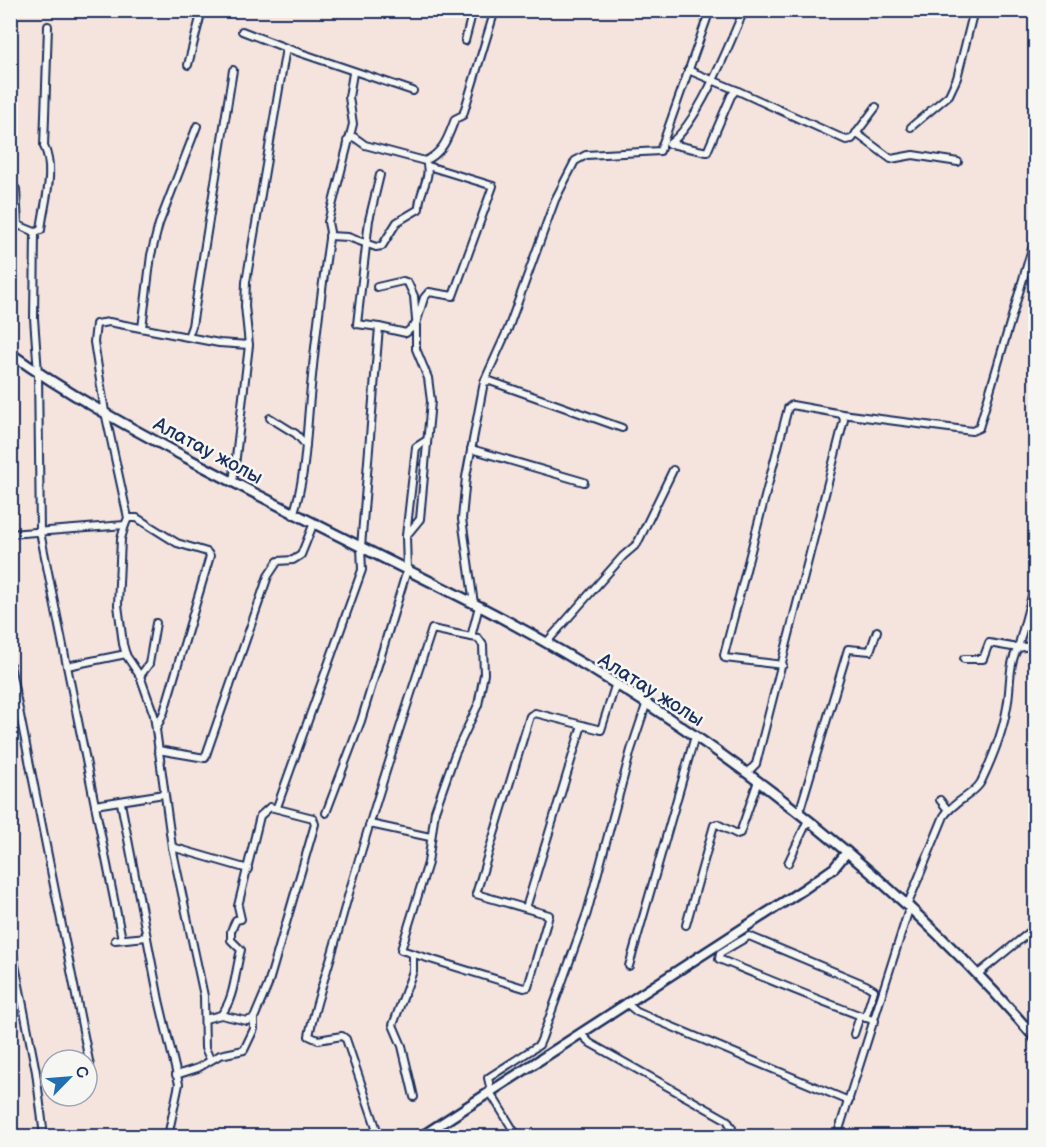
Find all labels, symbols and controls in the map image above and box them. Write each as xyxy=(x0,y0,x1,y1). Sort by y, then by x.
street label: Алатау жолы xyxy=(148,412,267,490)
street label: Алатау жолы xyxy=(593,647,708,732)
north arrow xyxy=(39,1048,99,1108)
text: С xyxy=(70,1063,92,1081)

